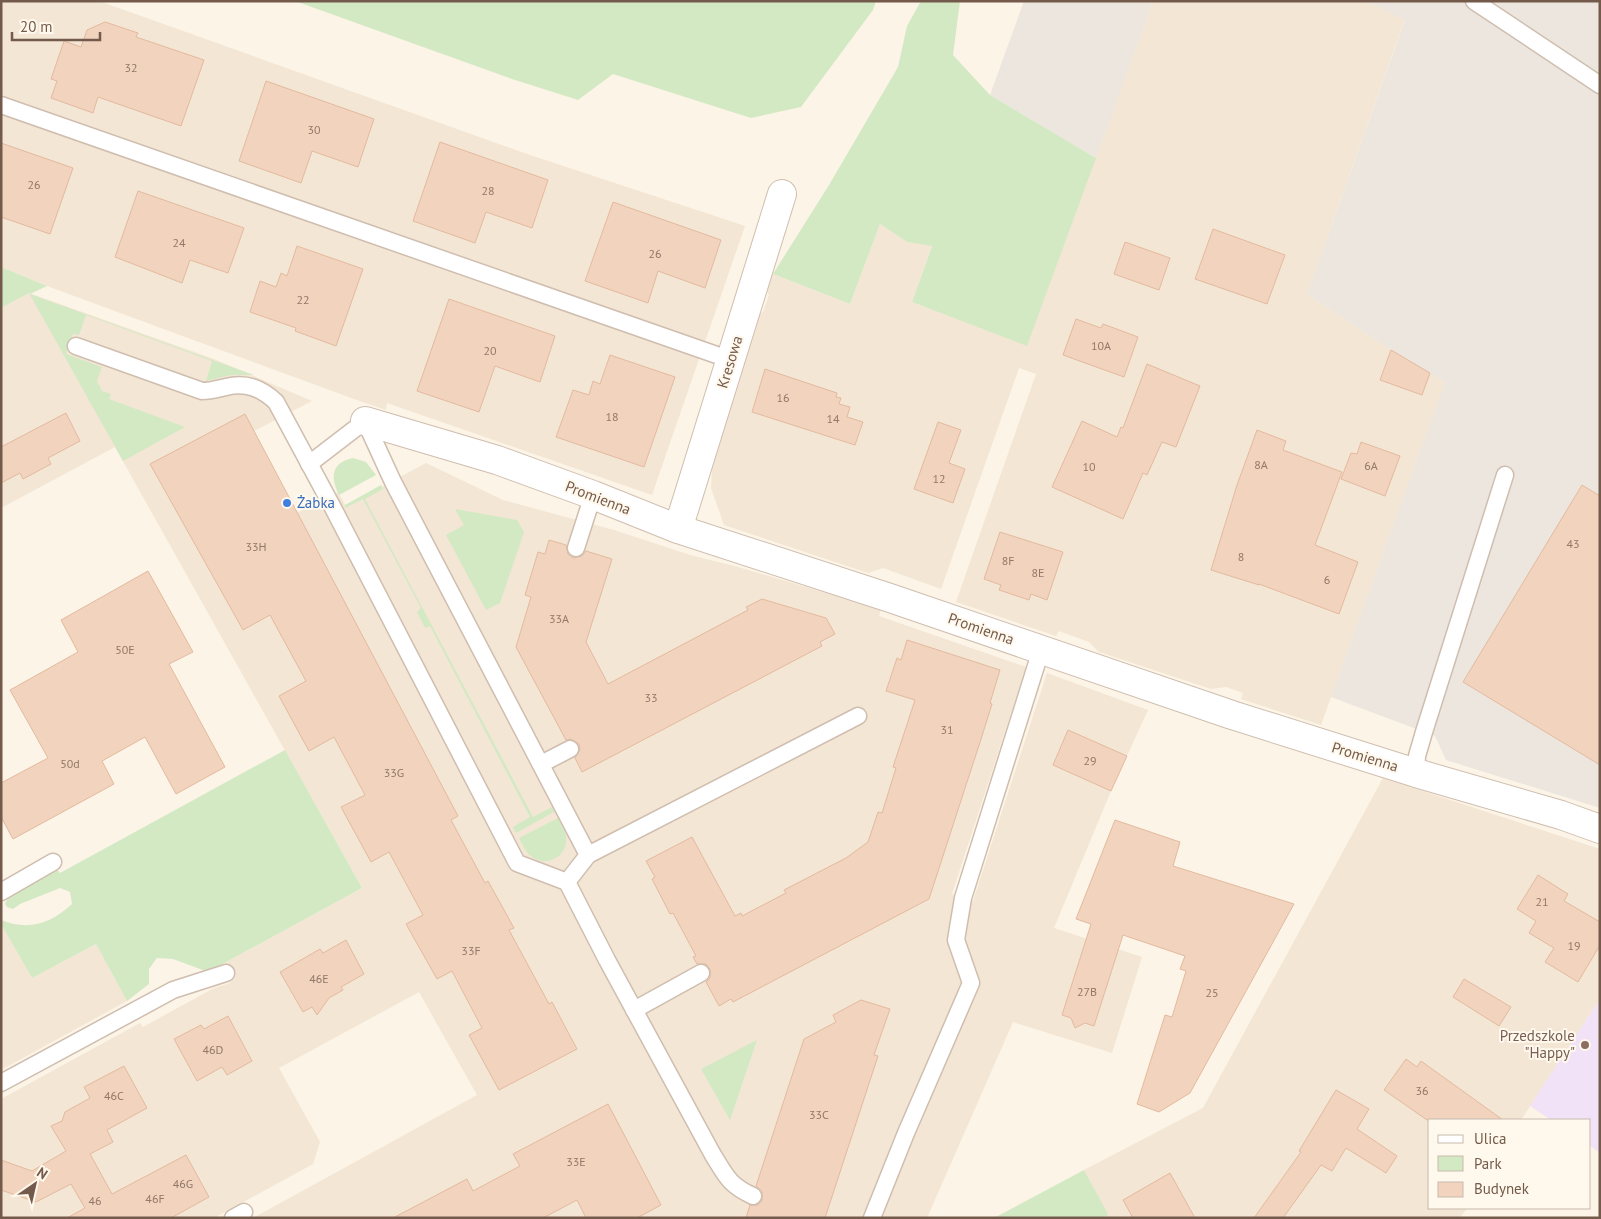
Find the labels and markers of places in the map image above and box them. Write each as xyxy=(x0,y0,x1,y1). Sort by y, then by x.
place label: Żabka xyxy=(297,493,335,512)
marker: Żabka xyxy=(281,497,293,509)
place label: Przedszkole "Happy" xyxy=(1500,1026,1575,1062)
marker: Przedszkole "Happy" xyxy=(1579,1039,1591,1051)

